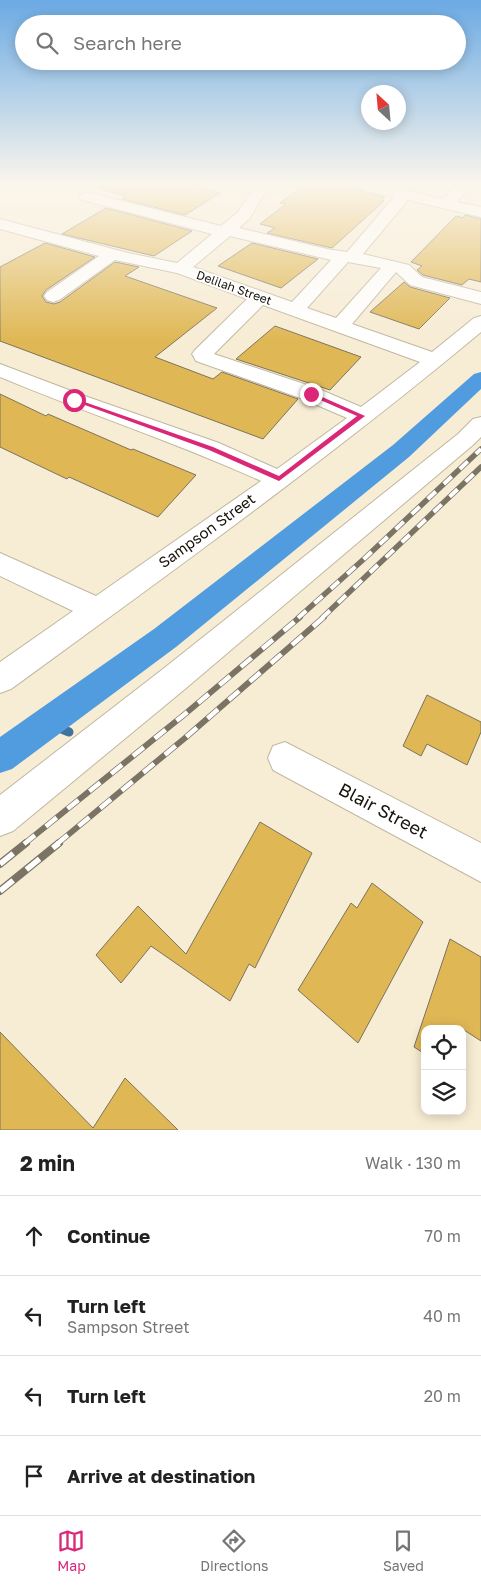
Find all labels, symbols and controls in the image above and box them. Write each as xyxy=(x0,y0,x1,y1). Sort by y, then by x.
search box xyxy=(15,15,466,70)
icon: search xyxy=(33,29,61,57)
text: Search here xyxy=(73,31,182,54)
north arrow xyxy=(361,85,406,130)
street label: Delilah Street xyxy=(195,267,274,308)
route end xyxy=(300,383,323,406)
route start xyxy=(63,389,86,412)
street label: Sampson Street xyxy=(155,489,258,571)
street label: Blair Street xyxy=(335,777,432,843)
map controls xyxy=(421,1025,466,1115)
button: locate xyxy=(421,1025,466,1070)
button: layers xyxy=(421,1070,466,1115)
text: 2 min xyxy=(20,1150,75,1176)
text: Walk · 130 m xyxy=(365,1153,461,1173)
icon: ahead xyxy=(20,1222,48,1250)
text: Continue xyxy=(67,1224,150,1247)
text: 70 m xyxy=(424,1226,461,1246)
text: Turn left xyxy=(67,1294,146,1317)
icon: left xyxy=(20,1302,48,1330)
text: 40 m xyxy=(423,1306,461,1326)
text: Sampson Street xyxy=(67,1317,190,1337)
icon: left xyxy=(20,1382,48,1410)
text: Turn left xyxy=(67,1384,146,1407)
text: 20 m xyxy=(424,1386,461,1406)
icon: arrive xyxy=(20,1462,48,1490)
text: Arrive at destination xyxy=(67,1464,255,1487)
tab: Map xyxy=(57,1527,86,1574)
tab: Directions xyxy=(200,1527,269,1574)
tab: Saved xyxy=(383,1527,424,1574)

